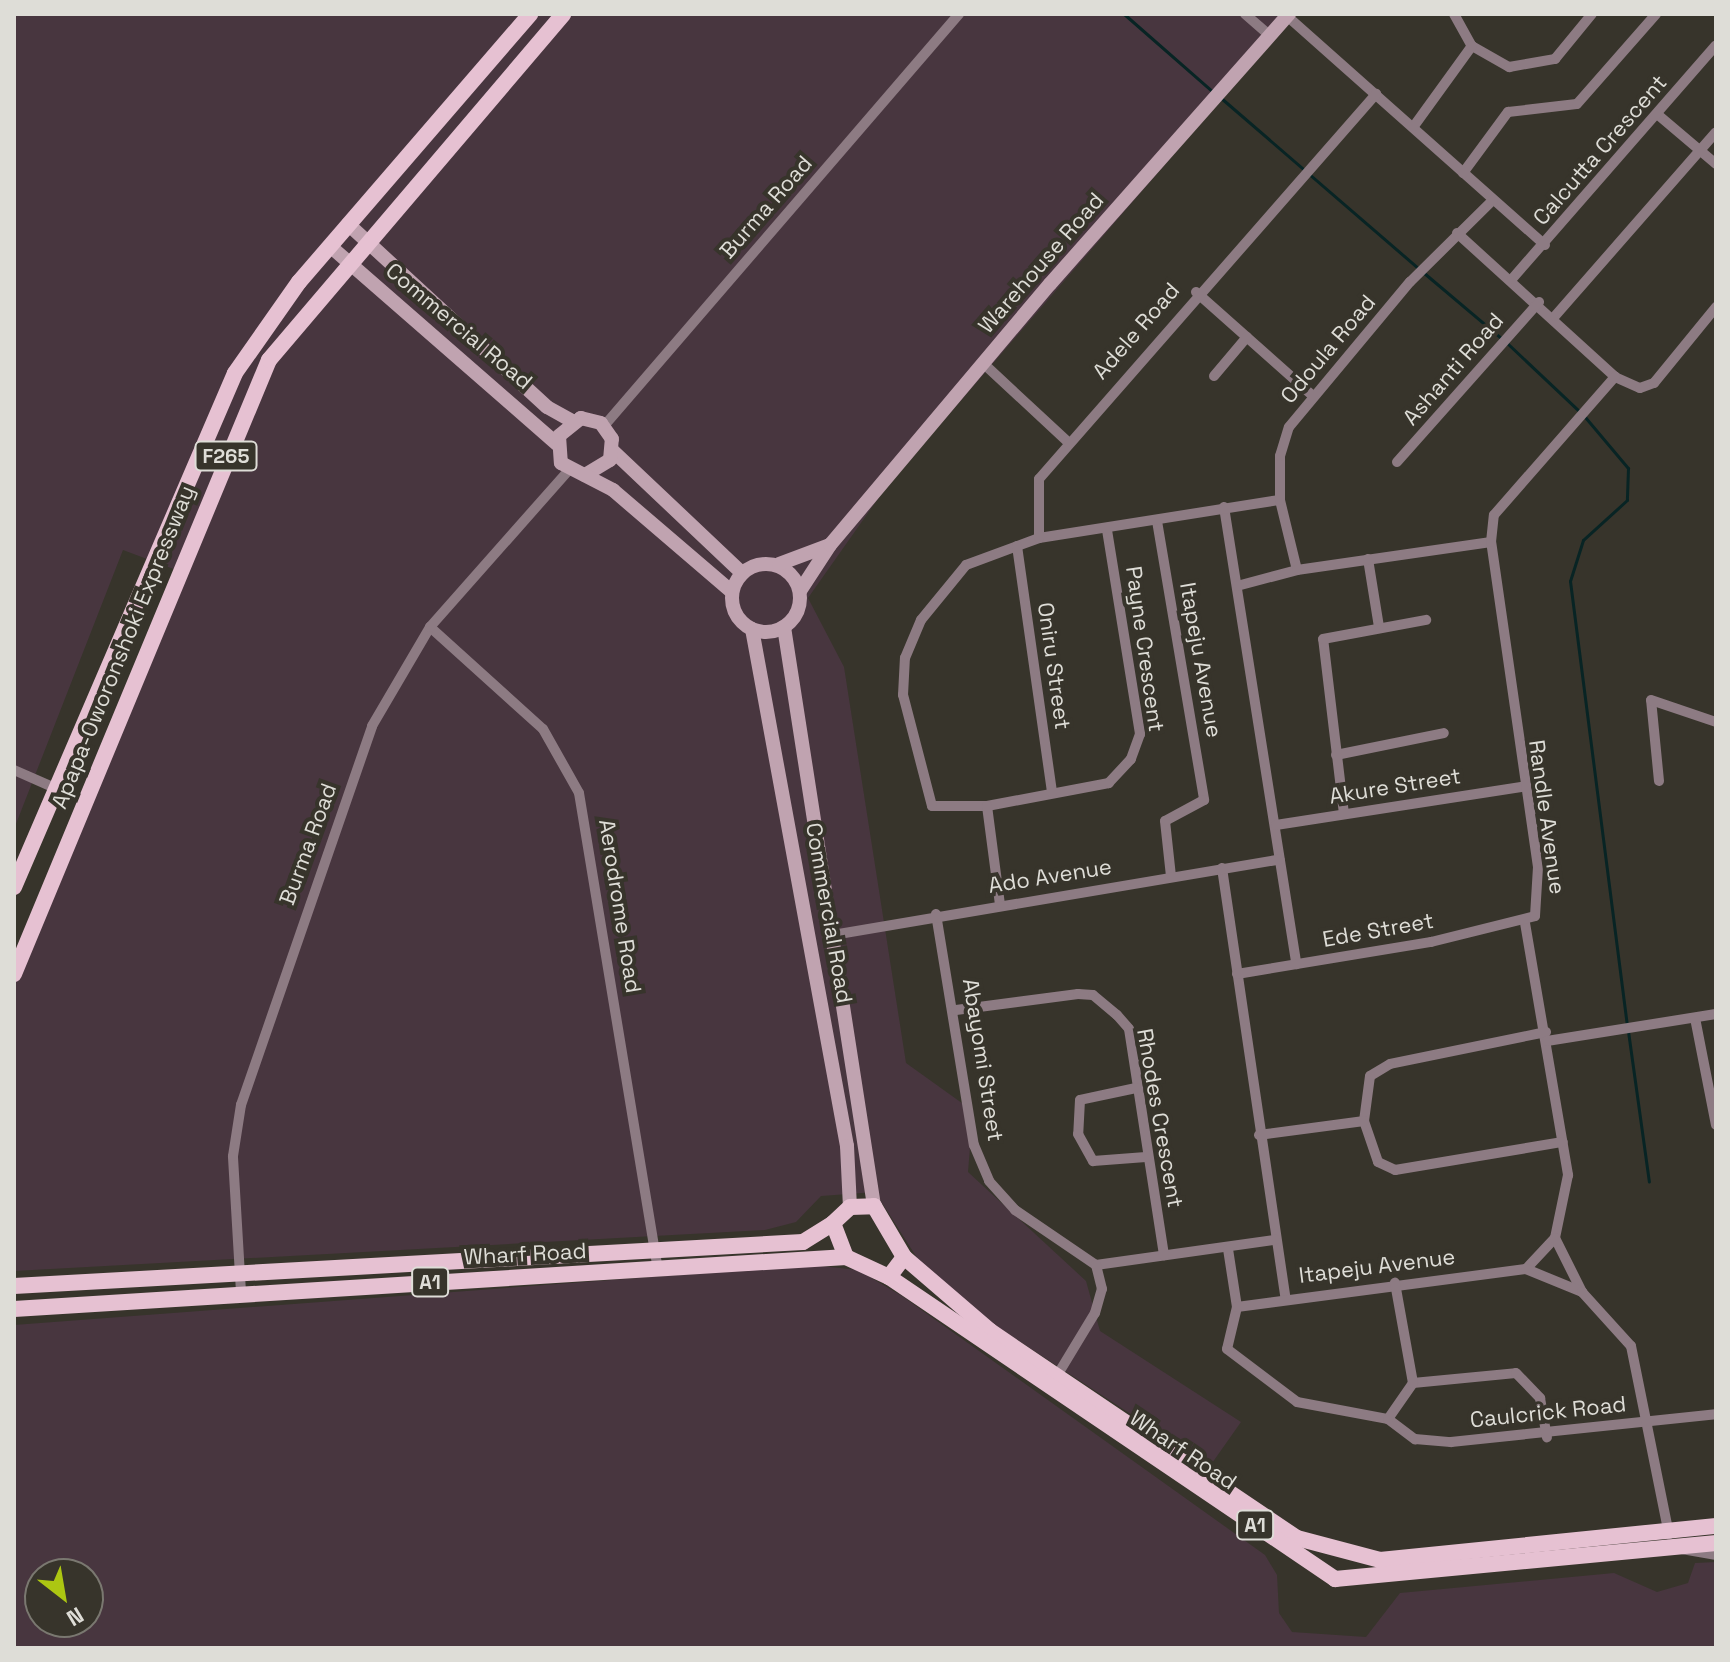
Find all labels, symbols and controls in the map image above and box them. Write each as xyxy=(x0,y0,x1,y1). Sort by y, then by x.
street label: Calcutta Crescent xyxy=(1528,69,1672,231)
street label: Burma Road xyxy=(714,150,818,264)
street label: Warehouse Road xyxy=(973,187,1109,339)
street label: Commercial Road xyxy=(381,257,537,395)
street label: Adele Road xyxy=(1087,277,1185,385)
street label: Odoula Road xyxy=(1275,289,1381,409)
street label: Ashanti Road xyxy=(1397,308,1509,430)
road number: F265 xyxy=(194,440,258,472)
street label: Apapa-Oworonshoki Expressway xyxy=(46,481,200,813)
street label: Payne Crescent xyxy=(1120,564,1170,734)
street label: Itapeju Avenue xyxy=(1174,580,1228,740)
street label: Oniru Street xyxy=(1032,601,1076,731)
street label: Randle Avenue xyxy=(1523,738,1571,896)
street label: Akure Street xyxy=(1327,763,1463,809)
street label: Burma Road xyxy=(274,780,342,908)
street label: Aerodrome Road xyxy=(593,817,647,995)
street label: Commercial Road xyxy=(800,821,858,1005)
street label: Ado Avenue xyxy=(986,853,1114,899)
street label: Ede Street xyxy=(1320,907,1436,953)
street label: Abayomi Street xyxy=(957,977,1009,1143)
street label: Rhodes Crescent xyxy=(1131,1026,1189,1210)
street label: Wharf Road xyxy=(463,1238,587,1270)
street label: Itapeju Avenue xyxy=(1297,1243,1457,1289)
road number: A1 xyxy=(410,1266,450,1298)
street label: Caulcrick Road xyxy=(1469,1391,1627,1433)
street label: Wharf Road xyxy=(1125,1405,1241,1495)
road number: A1 xyxy=(1235,1509,1275,1541)
north arrow xyxy=(24,1558,104,1638)
text: N xyxy=(62,1601,89,1633)

